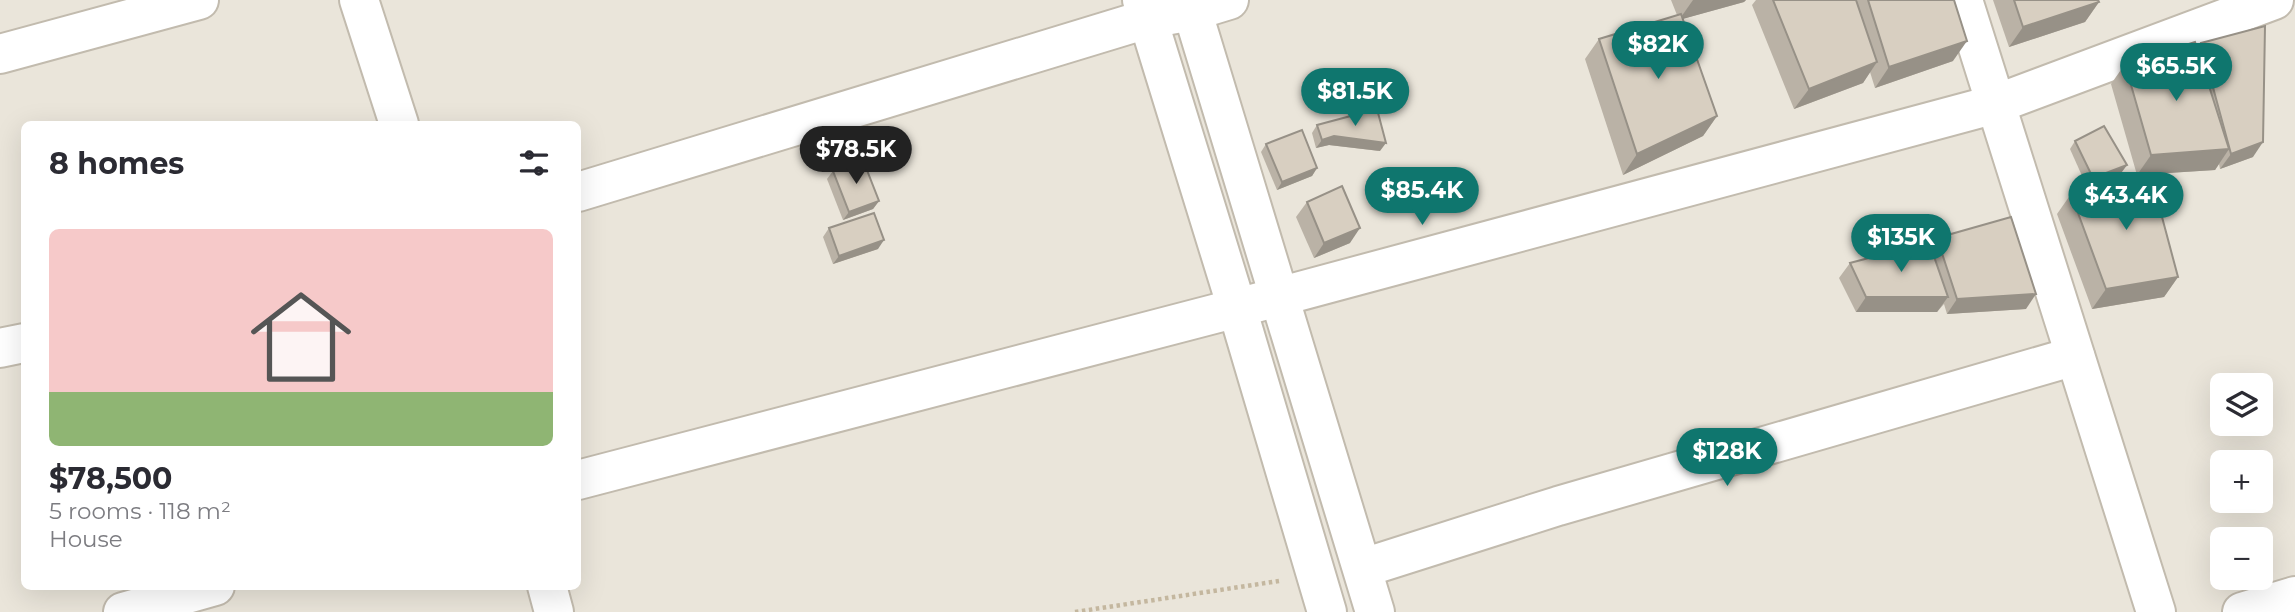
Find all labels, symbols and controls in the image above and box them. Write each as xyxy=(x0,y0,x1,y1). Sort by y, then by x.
pin: $82K xyxy=(1617,22,1699,81)
text: $82K xyxy=(1628,30,1688,58)
pin: $65.5K xyxy=(2119,43,2233,103)
text: $65.5K xyxy=(2136,52,2216,80)
pin: $81.5K xyxy=(1298,68,1412,128)
text: $81.5K xyxy=(1317,77,1393,105)
pin: $78.5K xyxy=(799,127,913,186)
text: $78.5K xyxy=(816,135,896,163)
icon: filters xyxy=(515,144,553,182)
text: 8 homes xyxy=(49,145,184,182)
pin: $85.4K xyxy=(1365,168,1479,227)
pin: $43.4K xyxy=(2069,173,2183,232)
text: $85.4K xyxy=(1381,176,1463,204)
text: $43.4K xyxy=(2084,181,2168,209)
pin: $135K xyxy=(1852,215,1950,274)
text: $135K xyxy=(1867,223,1935,251)
icon: home xyxy=(238,274,364,400)
map controls xyxy=(2210,373,2273,590)
button: layers xyxy=(2210,373,2273,436)
pin: $128K xyxy=(1678,428,1776,488)
text: $128K xyxy=(1692,437,1762,465)
button: + xyxy=(2210,450,2273,513)
text: $78,500 xyxy=(49,460,173,497)
text: 5 rooms · 118 m² xyxy=(49,497,231,525)
text: House xyxy=(49,525,123,553)
button: − xyxy=(2210,527,2273,590)

